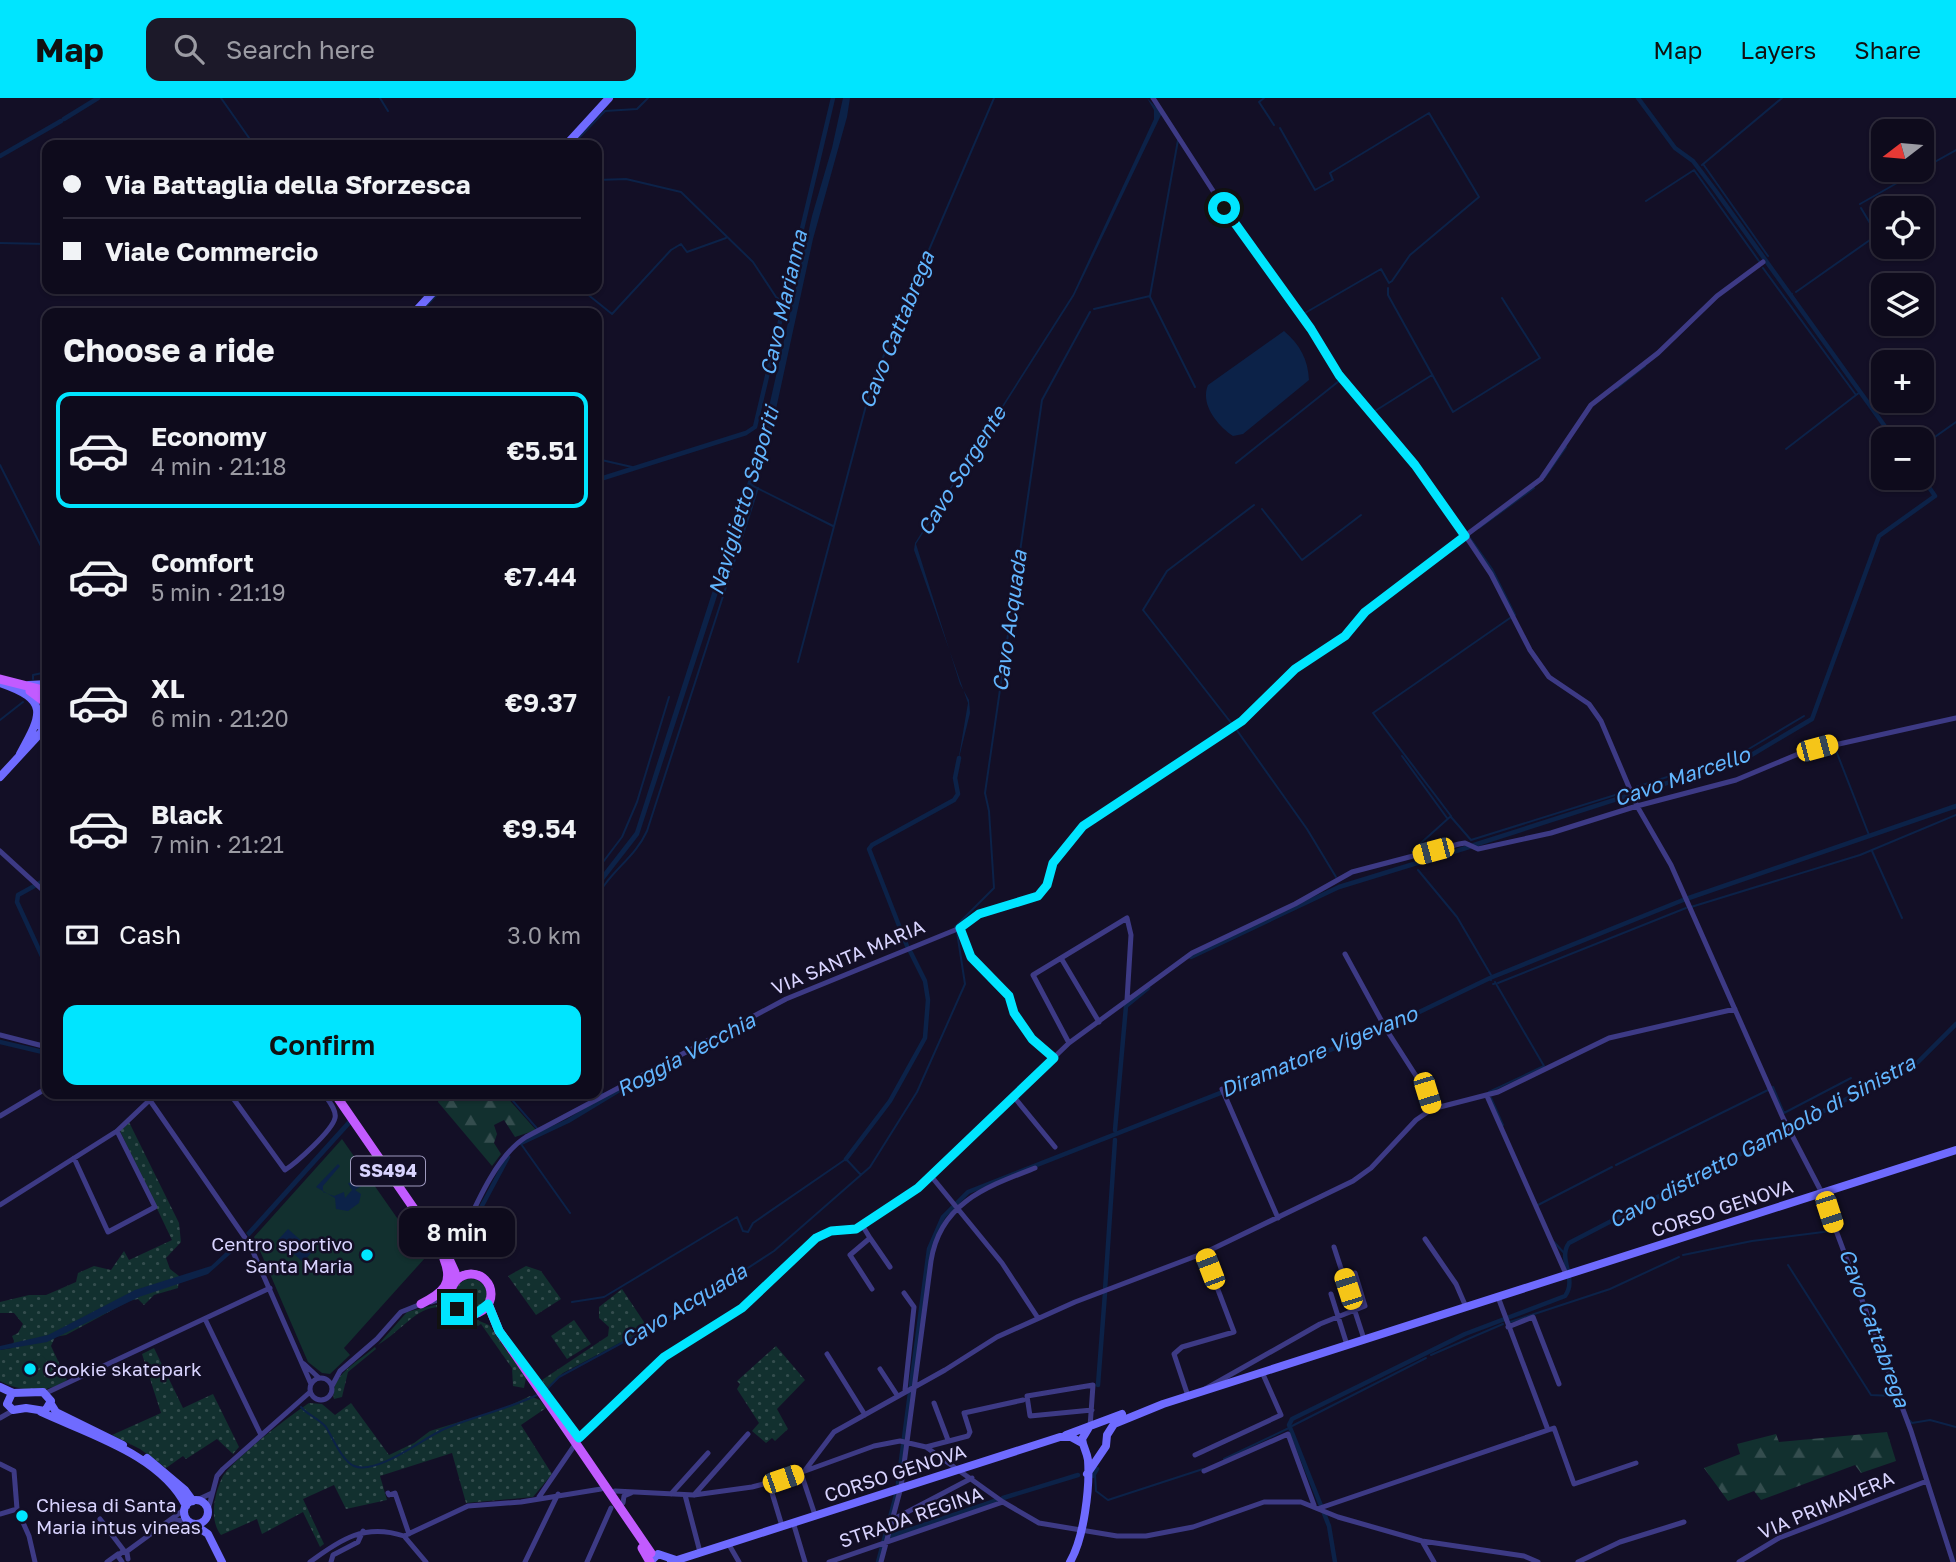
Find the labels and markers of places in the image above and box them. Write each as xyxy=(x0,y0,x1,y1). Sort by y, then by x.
place label: Centro sportivo Santa Maria xyxy=(211,1232,353,1277)
marker: Centro sportivo Santa Maria xyxy=(359,1247,375,1263)
place label: Cookie skatepark xyxy=(44,1357,202,1380)
marker: Cookie skatepark xyxy=(22,1361,38,1377)
place label: Chiesa di Santa Maria intus vineas xyxy=(36,1493,201,1538)
marker: Chiesa di Santa Maria intus vineas xyxy=(14,1508,30,1524)

